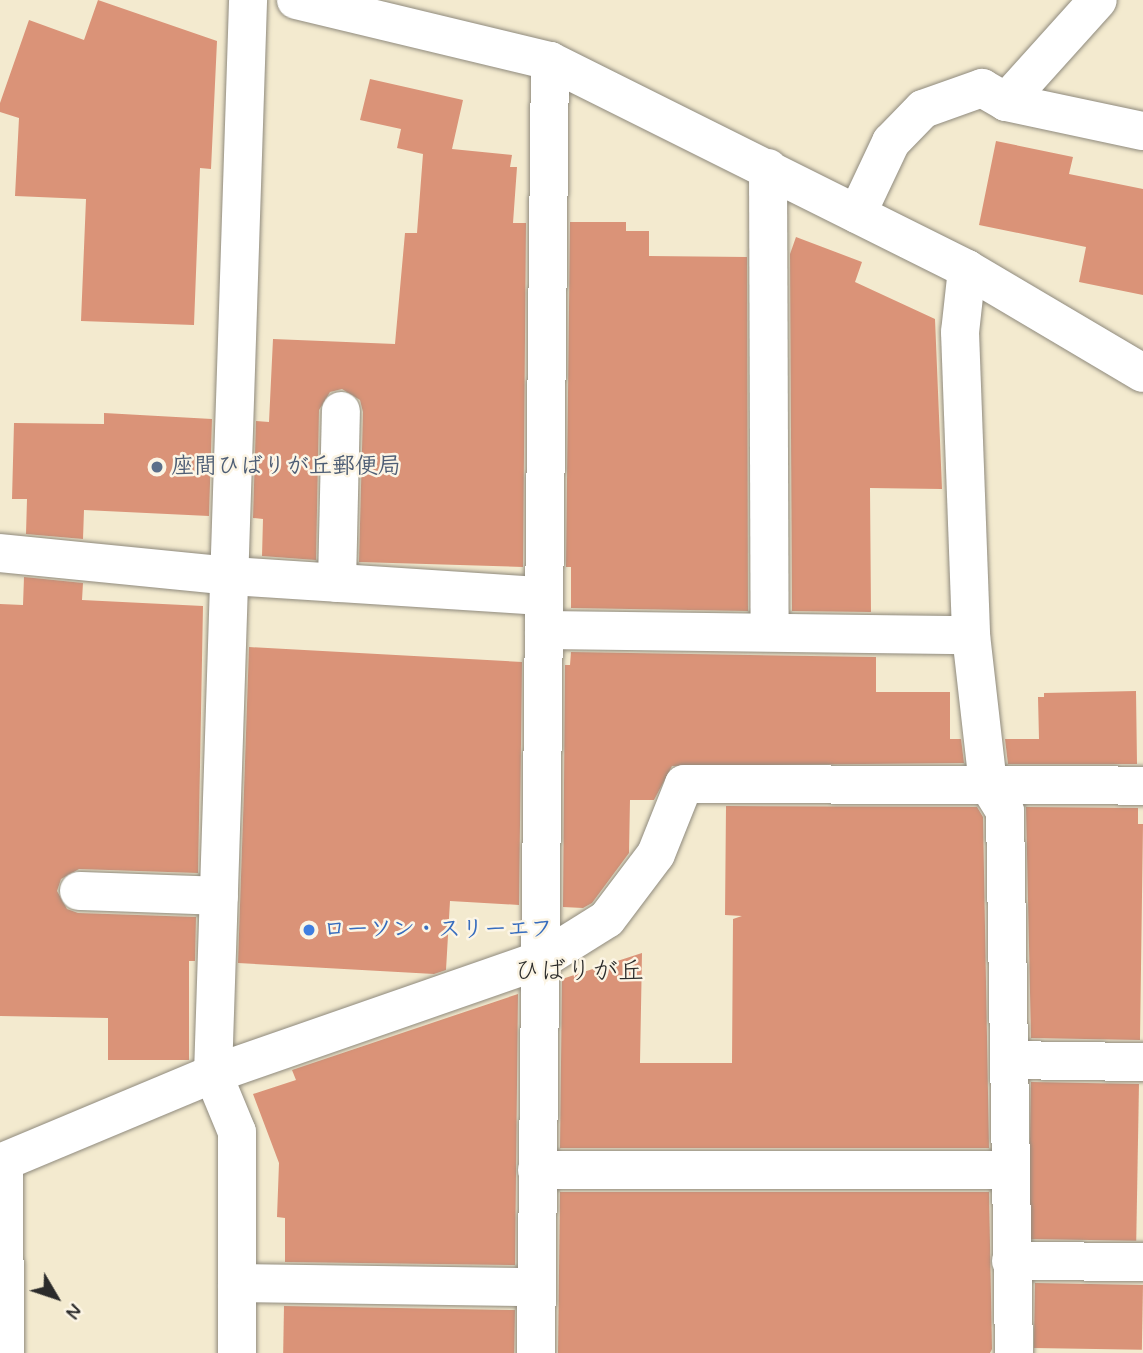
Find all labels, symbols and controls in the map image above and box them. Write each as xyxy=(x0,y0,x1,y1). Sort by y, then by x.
place label: 座間ひばりが丘郵便局 xyxy=(171,453,401,481)
marker: 座間ひばりが丘郵便局 xyxy=(149,459,165,475)
place label: ローソン・スリーエフ xyxy=(323,916,553,944)
marker: ローソン・スリーエフ xyxy=(301,922,317,938)
district label: ひばりが丘 xyxy=(514,957,644,989)
north arrow xyxy=(21,1262,91,1332)
text: N xyxy=(59,1298,86,1323)

